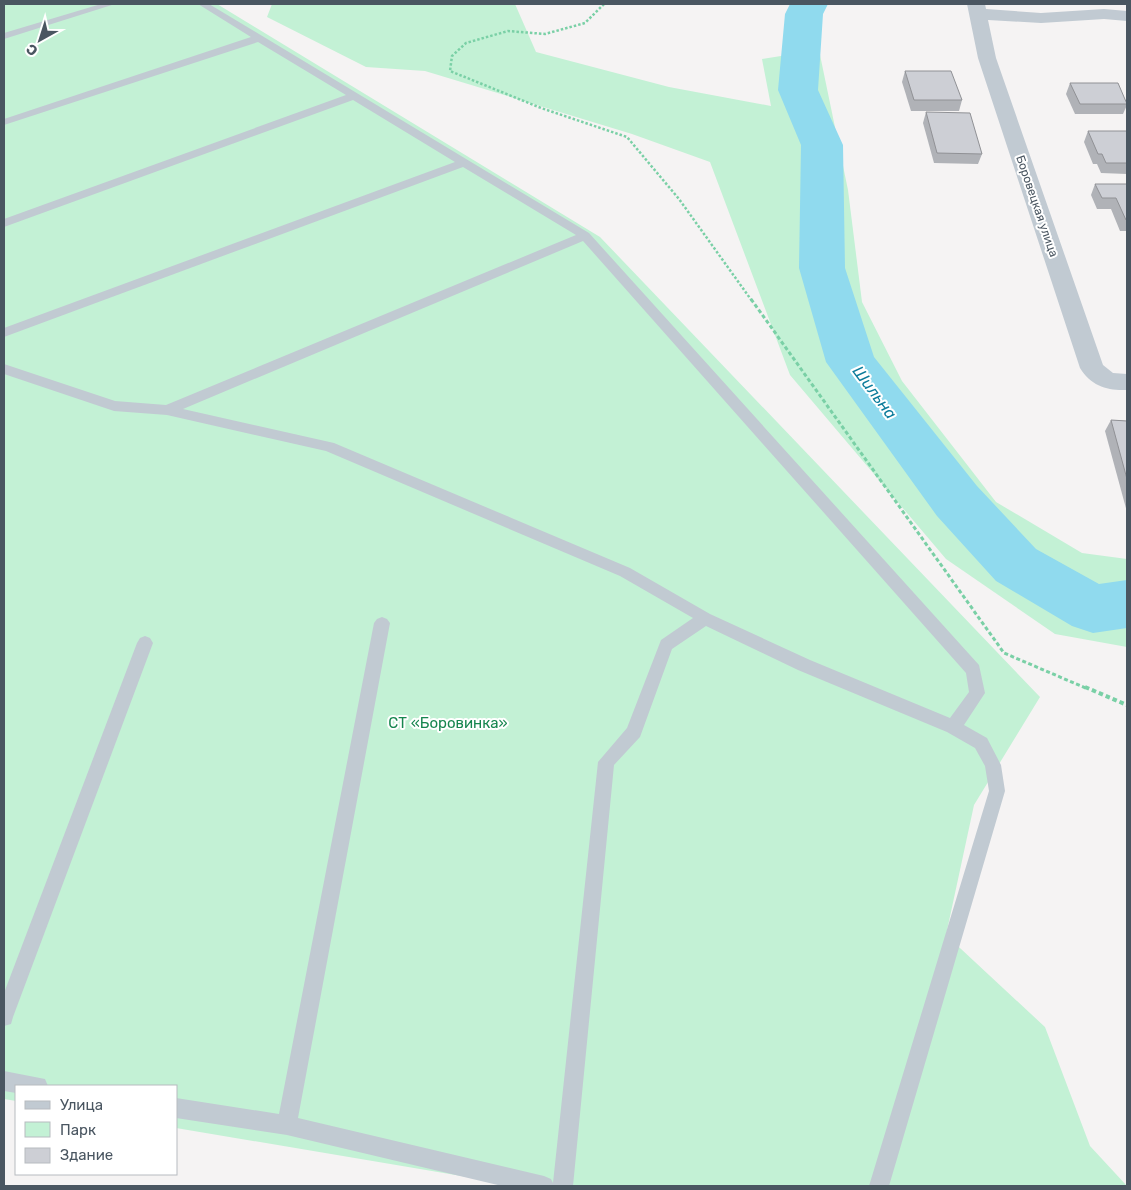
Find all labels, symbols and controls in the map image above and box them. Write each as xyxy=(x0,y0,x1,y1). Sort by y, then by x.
north arrow xyxy=(15,15,65,65)
text: С xyxy=(23,40,41,59)
street label: Боровецкая улица xyxy=(1013,153,1061,259)
water label: Шильна xyxy=(849,362,901,423)
park label: СТ «Боровинка» xyxy=(388,714,508,732)
legend xyxy=(15,1085,178,1175)
text: Улица xyxy=(60,1096,103,1114)
text: Парк xyxy=(60,1121,96,1139)
text: Здание xyxy=(60,1146,113,1164)

